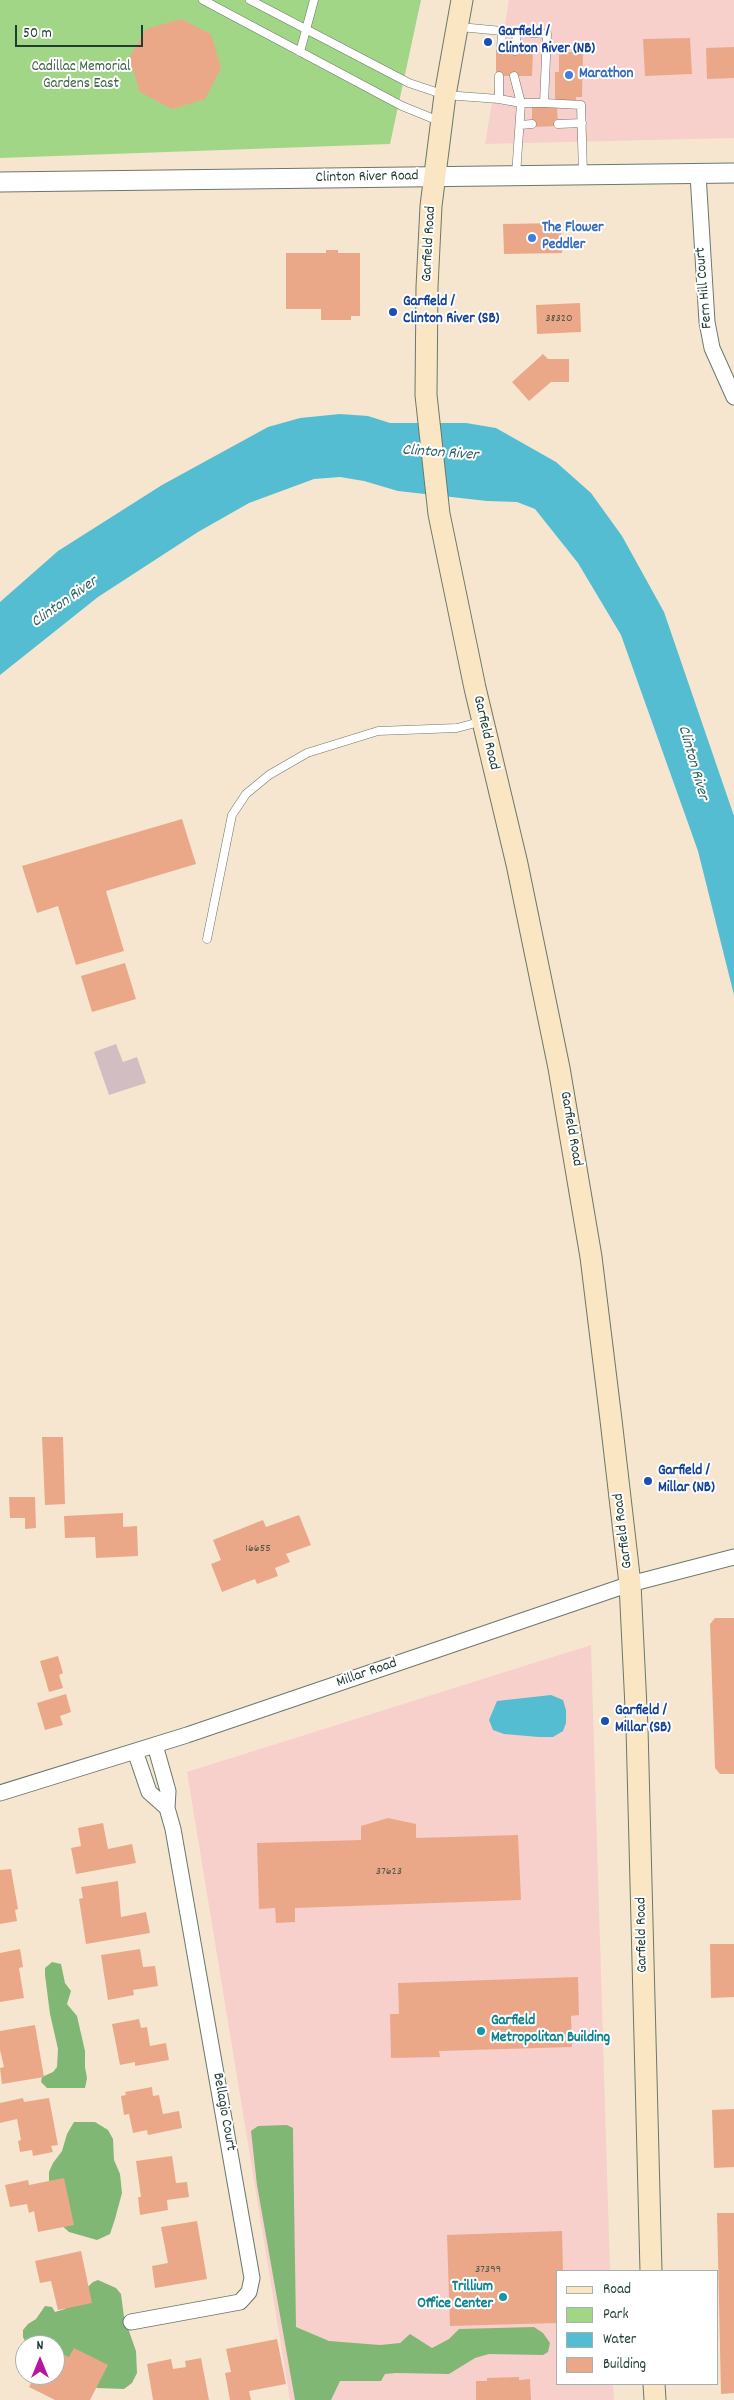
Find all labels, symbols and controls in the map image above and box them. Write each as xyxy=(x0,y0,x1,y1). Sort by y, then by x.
scale bar xyxy=(18,15,145,47)
text: 50 m xyxy=(23,23,52,45)
place label: Garfield / Clinton River (NB) xyxy=(498,24,595,59)
marker: Garfield / Clinton River (NB) xyxy=(482,36,494,48)
park label: Cadillac Memorial Gardens East xyxy=(31,59,131,94)
place label: Marathon xyxy=(579,66,633,84)
marker: Marathon xyxy=(563,69,575,81)
street label: Clinton River Road xyxy=(315,168,419,188)
street label: Garfield Road xyxy=(419,206,441,282)
place label: The Flower Peddler xyxy=(542,220,604,255)
marker: The Flower Peddler xyxy=(526,232,538,244)
street label: Fern Hill Court xyxy=(692,246,718,330)
place label: Garfield / Clinton River (SB) xyxy=(403,294,499,329)
marker: Garfield / Clinton River (SB) xyxy=(387,306,399,318)
house number: 38320 xyxy=(545,312,573,326)
water label: Clinton River xyxy=(401,442,479,466)
water label: Clinton River xyxy=(28,573,102,633)
street label: Garfield Road xyxy=(468,694,502,772)
water label: Clinton River xyxy=(672,724,712,802)
street label: Garfield Road xyxy=(555,1090,585,1168)
place label: Garfield / Millar (NB) xyxy=(658,1463,715,1498)
marker: Garfield / Millar (NB) xyxy=(642,1475,654,1487)
street label: Garfield Road xyxy=(610,1492,638,1570)
house number: 16655 xyxy=(245,1542,271,1556)
street label: Millar Road xyxy=(334,1655,400,1693)
place label: Garfield / Millar (SB) xyxy=(615,1703,671,1738)
marker: Garfield / Millar (SB) xyxy=(599,1715,611,1727)
house number: 37623 xyxy=(376,1865,402,1879)
street label: Garfield Road xyxy=(633,1897,653,1973)
place label: Garfield Metropolitan Building xyxy=(491,2013,610,2048)
marker: Garfield Metropolitan Building xyxy=(475,2025,487,2037)
street label: Bellagio Court xyxy=(207,2072,239,2152)
house number: 37399 xyxy=(475,2263,501,2277)
legend xyxy=(556,2270,719,2385)
place label: Trillium Office Center xyxy=(417,2279,493,2314)
text: Road xyxy=(603,2279,631,2301)
marker: Trillium Office Center xyxy=(497,2291,509,2303)
text: Park xyxy=(603,2304,629,2326)
text: Water xyxy=(603,2329,636,2351)
north arrow xyxy=(15,2335,65,2385)
text: N xyxy=(37,2336,43,2356)
text: Building xyxy=(603,2354,646,2376)

